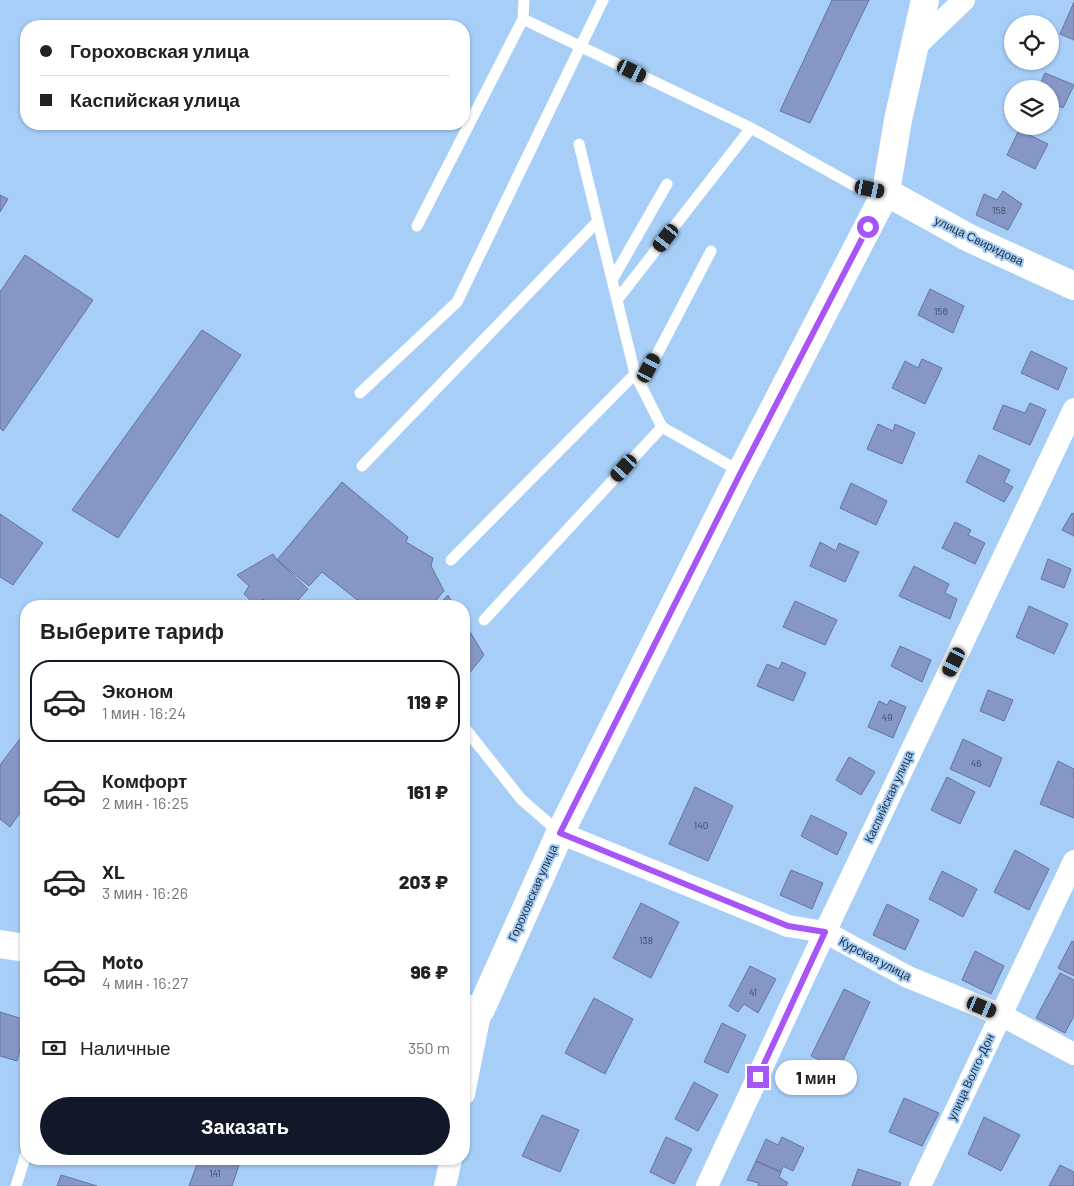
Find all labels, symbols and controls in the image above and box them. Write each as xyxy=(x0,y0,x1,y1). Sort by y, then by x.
map controls xyxy=(1004,15,1059,135)
button: locate xyxy=(1004,15,1059,70)
text: Гороховская улица xyxy=(70,39,249,62)
car xyxy=(615,58,648,84)
button: layers xyxy=(1004,80,1059,135)
text: Каспийская улица xyxy=(70,88,240,111)
car xyxy=(853,179,886,199)
house number: 158 xyxy=(992,204,1006,216)
street label: улица Свиридова xyxy=(932,213,1026,269)
route start xyxy=(857,216,879,238)
car xyxy=(650,222,681,254)
house number: 156 xyxy=(934,305,948,317)
car xyxy=(635,351,662,385)
car xyxy=(608,452,639,484)
text: Выберите тариф xyxy=(40,617,224,643)
car xyxy=(940,645,967,679)
icon: car xyxy=(42,679,87,724)
text: Эконом xyxy=(102,679,173,702)
text: 119 ₽ xyxy=(407,690,448,713)
text: 1 мин · 16:24 xyxy=(102,703,186,722)
house number: 49 xyxy=(882,711,892,723)
street label: Каспийская улица xyxy=(861,748,917,845)
house number: 46 xyxy=(971,757,981,769)
icon: car xyxy=(42,769,87,814)
text: Комфорт xyxy=(102,769,187,792)
text: 161 ₽ xyxy=(407,780,448,803)
text: 2 мин · 16:25 xyxy=(102,793,188,812)
house number: 140 xyxy=(694,819,708,831)
street label: Гороховская улица xyxy=(504,842,561,944)
icon: car xyxy=(42,859,87,904)
text: XL xyxy=(102,860,125,883)
text: 203 ₽ xyxy=(399,870,448,893)
text: 3 мин · 16:26 xyxy=(102,883,188,902)
street label: Курская улица xyxy=(837,933,914,984)
house number: 138 xyxy=(639,934,653,946)
icon: car xyxy=(42,949,87,994)
text: Moto xyxy=(102,950,144,973)
text: 96 ₽ xyxy=(410,960,448,983)
text: 4 мин · 16:27 xyxy=(102,973,188,992)
house number: 41 xyxy=(749,986,757,998)
car xyxy=(965,994,998,1020)
street label: улица Волго-Дон xyxy=(944,1031,997,1123)
icon: cash xyxy=(40,1034,68,1062)
text: Наличные xyxy=(80,1036,171,1059)
text: 350 m xyxy=(408,1038,450,1057)
callout: 1 мин xyxy=(776,1060,858,1094)
route end xyxy=(747,1066,769,1088)
text: 1 мин xyxy=(796,1068,836,1087)
button: Заказать xyxy=(40,1097,450,1155)
house number: 141 xyxy=(209,1167,221,1179)

